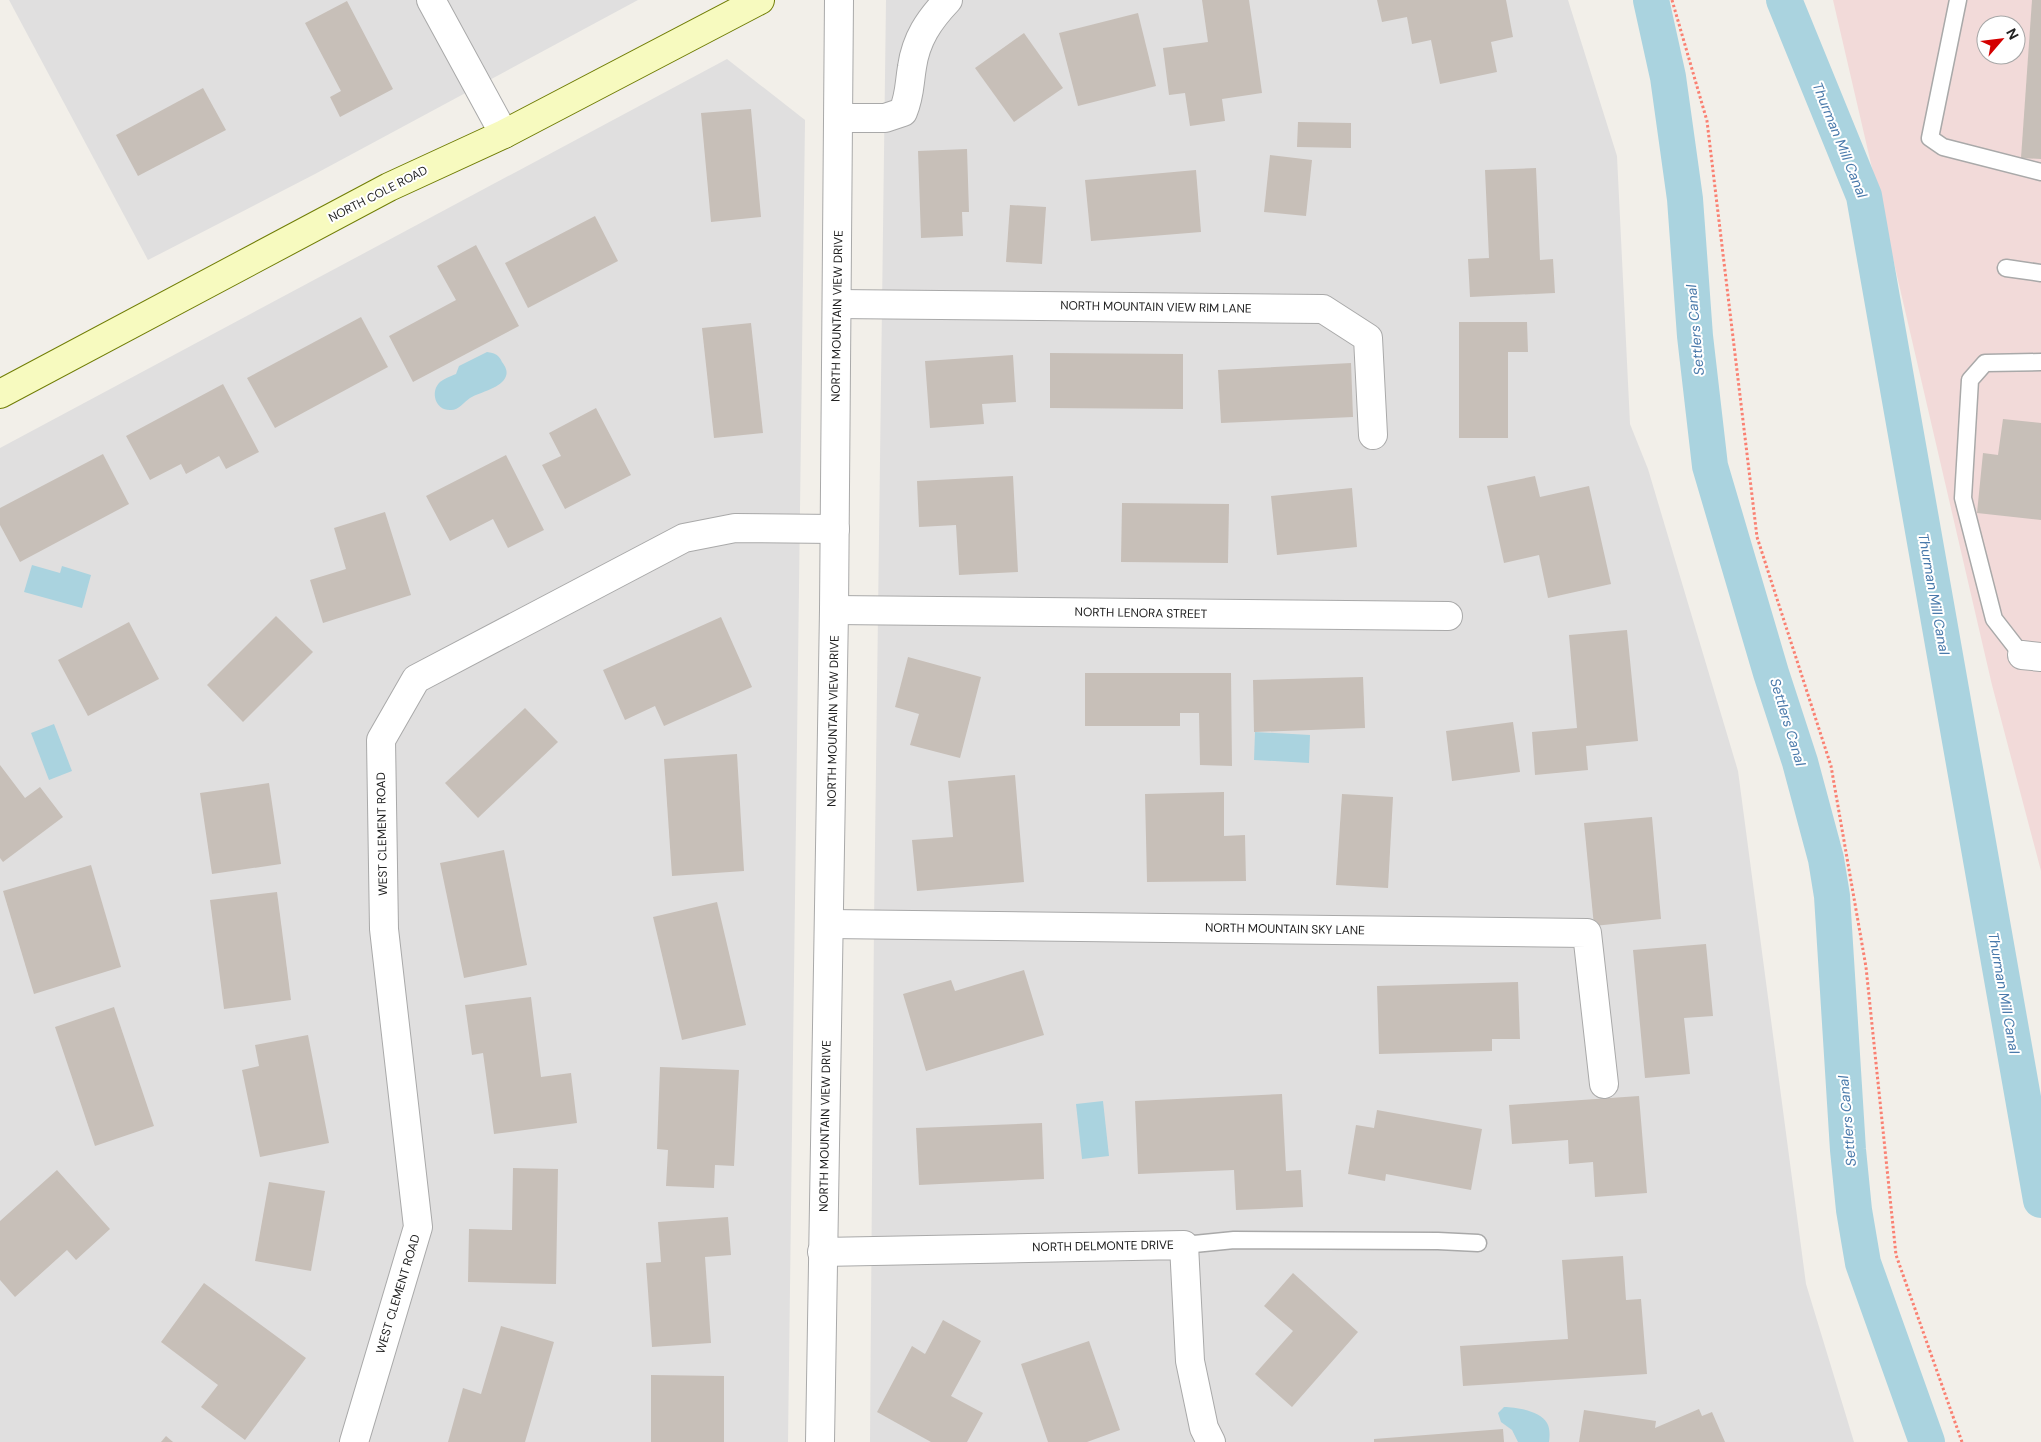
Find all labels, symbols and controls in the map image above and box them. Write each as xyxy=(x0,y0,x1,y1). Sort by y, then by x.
north arrow xyxy=(1976,15,2026,65)
text: N xyxy=(2002,25,2023,43)
water label: Thurman Mill Canal xyxy=(1809,79,1872,201)
street label: NORTH COLE ROAD xyxy=(326,162,430,226)
street label: NORTH MOUNTAIN VIEW DRIVE xyxy=(828,230,847,402)
water label: Settlers Canal xyxy=(1682,283,1708,376)
street label: NORTH MOUNTAIN VIEW RIM LANE xyxy=(1060,297,1252,317)
water label: Thurman Mill Canal xyxy=(1914,532,1954,657)
street label: NORTH LENORA STREET xyxy=(1075,604,1208,622)
street label: NORTH MOUNTAIN VIEW DRIVE xyxy=(824,635,843,807)
water label: Settlers Canal xyxy=(1766,676,1810,769)
street label: WEST CLEMENT ROAD xyxy=(373,772,391,896)
street label: NORTH MOUNTAIN SKY LANE xyxy=(1205,920,1365,938)
water label: Thurman Mill Canal xyxy=(1984,931,2024,1056)
street label: NORTH MOUNTAIN VIEW DRIVE xyxy=(816,1040,835,1212)
water label: Settlers Canal xyxy=(1834,1074,1860,1167)
street label: WEST CLEMENT ROAD xyxy=(372,1232,424,1356)
street label: NORTH DELMONTE DRIVE xyxy=(1032,1237,1174,1255)

